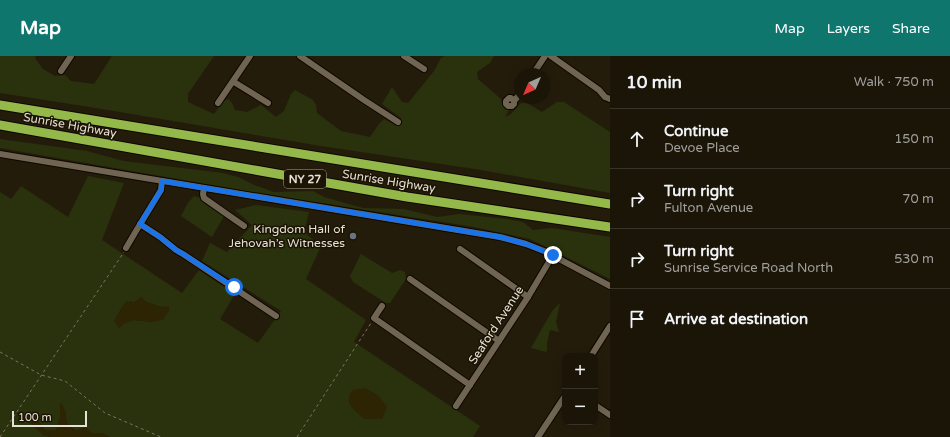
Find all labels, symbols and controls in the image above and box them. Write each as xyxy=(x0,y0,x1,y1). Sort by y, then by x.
text: Map xyxy=(20,17,61,39)
text: Map xyxy=(775,20,805,37)
text: Layers xyxy=(827,20,870,37)
text: Share xyxy=(892,20,930,37)
north arrow xyxy=(514,68,550,104)
text: 10 min xyxy=(626,72,682,93)
text: Walk · 750 m xyxy=(854,74,934,90)
street label: Sunrise Highway xyxy=(22,110,118,140)
text: Continue xyxy=(664,122,728,140)
icon: ahead xyxy=(626,128,648,150)
text: 150 m xyxy=(894,131,934,147)
text: Devoe Place xyxy=(664,140,740,156)
street label: Sunrise Highway xyxy=(341,167,437,195)
road number: NY 27 xyxy=(284,170,326,188)
text: Turn right xyxy=(664,182,734,200)
icon: right xyxy=(626,188,648,210)
text: 70 m xyxy=(902,191,934,207)
text: Fulton Avenue xyxy=(664,200,753,216)
place label: Kingdom Hall of Jehovah’s Witnesses xyxy=(229,222,345,250)
marker: Kingdom Hall of Jehovah’s Witnesses xyxy=(348,231,358,241)
text: Turn right xyxy=(664,242,734,260)
route end xyxy=(544,246,562,264)
icon: right xyxy=(626,248,648,270)
text: 530 m xyxy=(894,251,934,267)
text: Sunrise Service Road North xyxy=(664,260,833,276)
route start xyxy=(225,278,243,296)
street label: Seaford Avenue xyxy=(466,283,527,367)
icon: arrive xyxy=(626,308,648,330)
text: Arrive at destination xyxy=(664,310,808,328)
map controls xyxy=(562,353,598,425)
button: + xyxy=(562,353,598,389)
button: − xyxy=(562,389,598,425)
scale bar xyxy=(12,409,87,428)
text: 100 m xyxy=(18,411,52,424)

